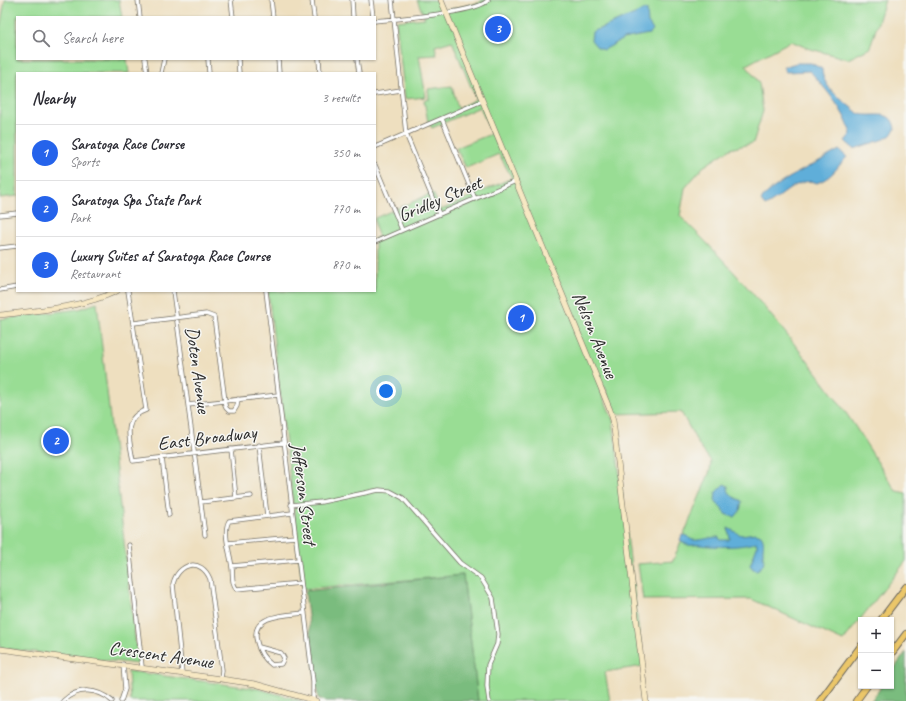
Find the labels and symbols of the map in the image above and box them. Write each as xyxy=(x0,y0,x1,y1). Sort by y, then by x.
pin: 3 xyxy=(485,14,511,44)
street label: Gridley Street xyxy=(394,170,487,227)
street label: Nelson Avenue xyxy=(567,288,624,383)
pin: 1 xyxy=(508,303,534,333)
street label: Doten Avenue xyxy=(180,325,216,417)
your location xyxy=(376,381,396,401)
street label: East Broadway xyxy=(156,420,259,456)
pin: 2 xyxy=(43,426,69,456)
street label: Jefferson Street xyxy=(286,441,322,549)
street label: Crescent Avenue xyxy=(107,636,216,674)

